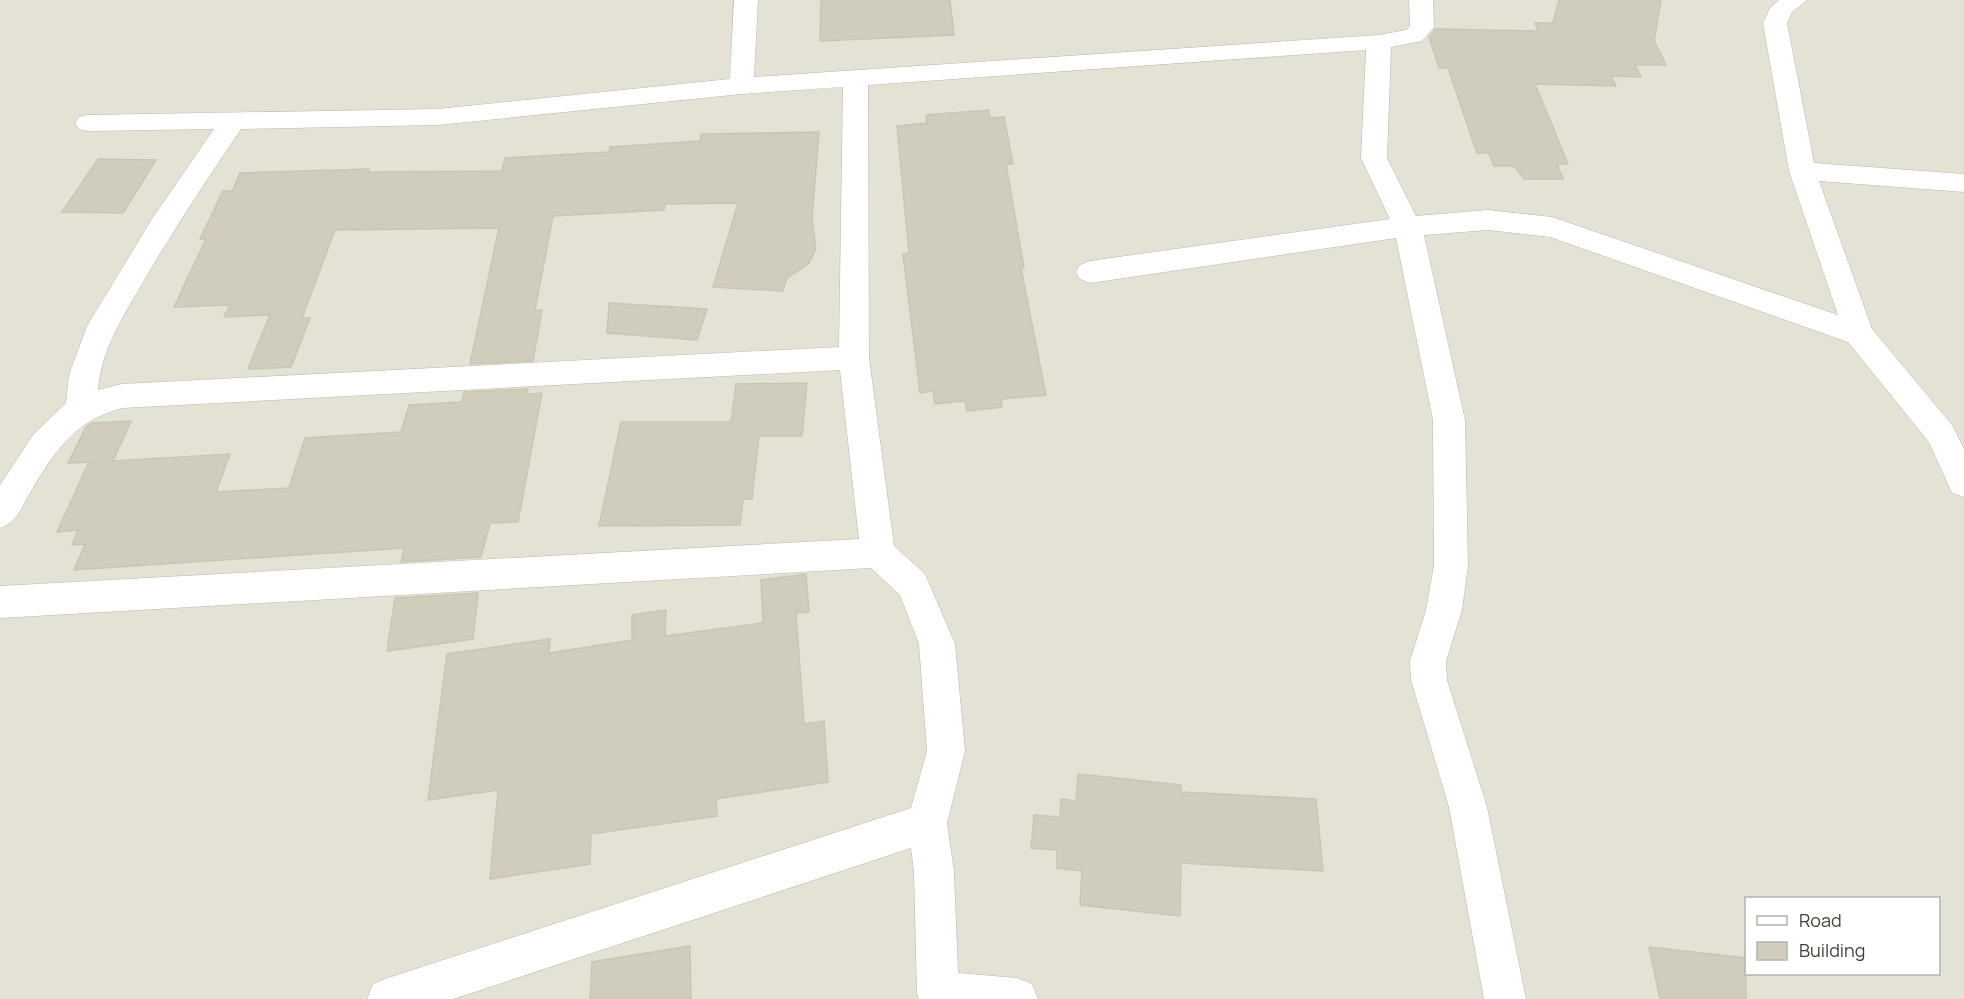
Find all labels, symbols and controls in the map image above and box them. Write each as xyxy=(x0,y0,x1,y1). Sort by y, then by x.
legend xyxy=(1745,897,1940,975)
text: Road xyxy=(1799,908,1842,932)
text: Building xyxy=(1799,938,1865,962)

